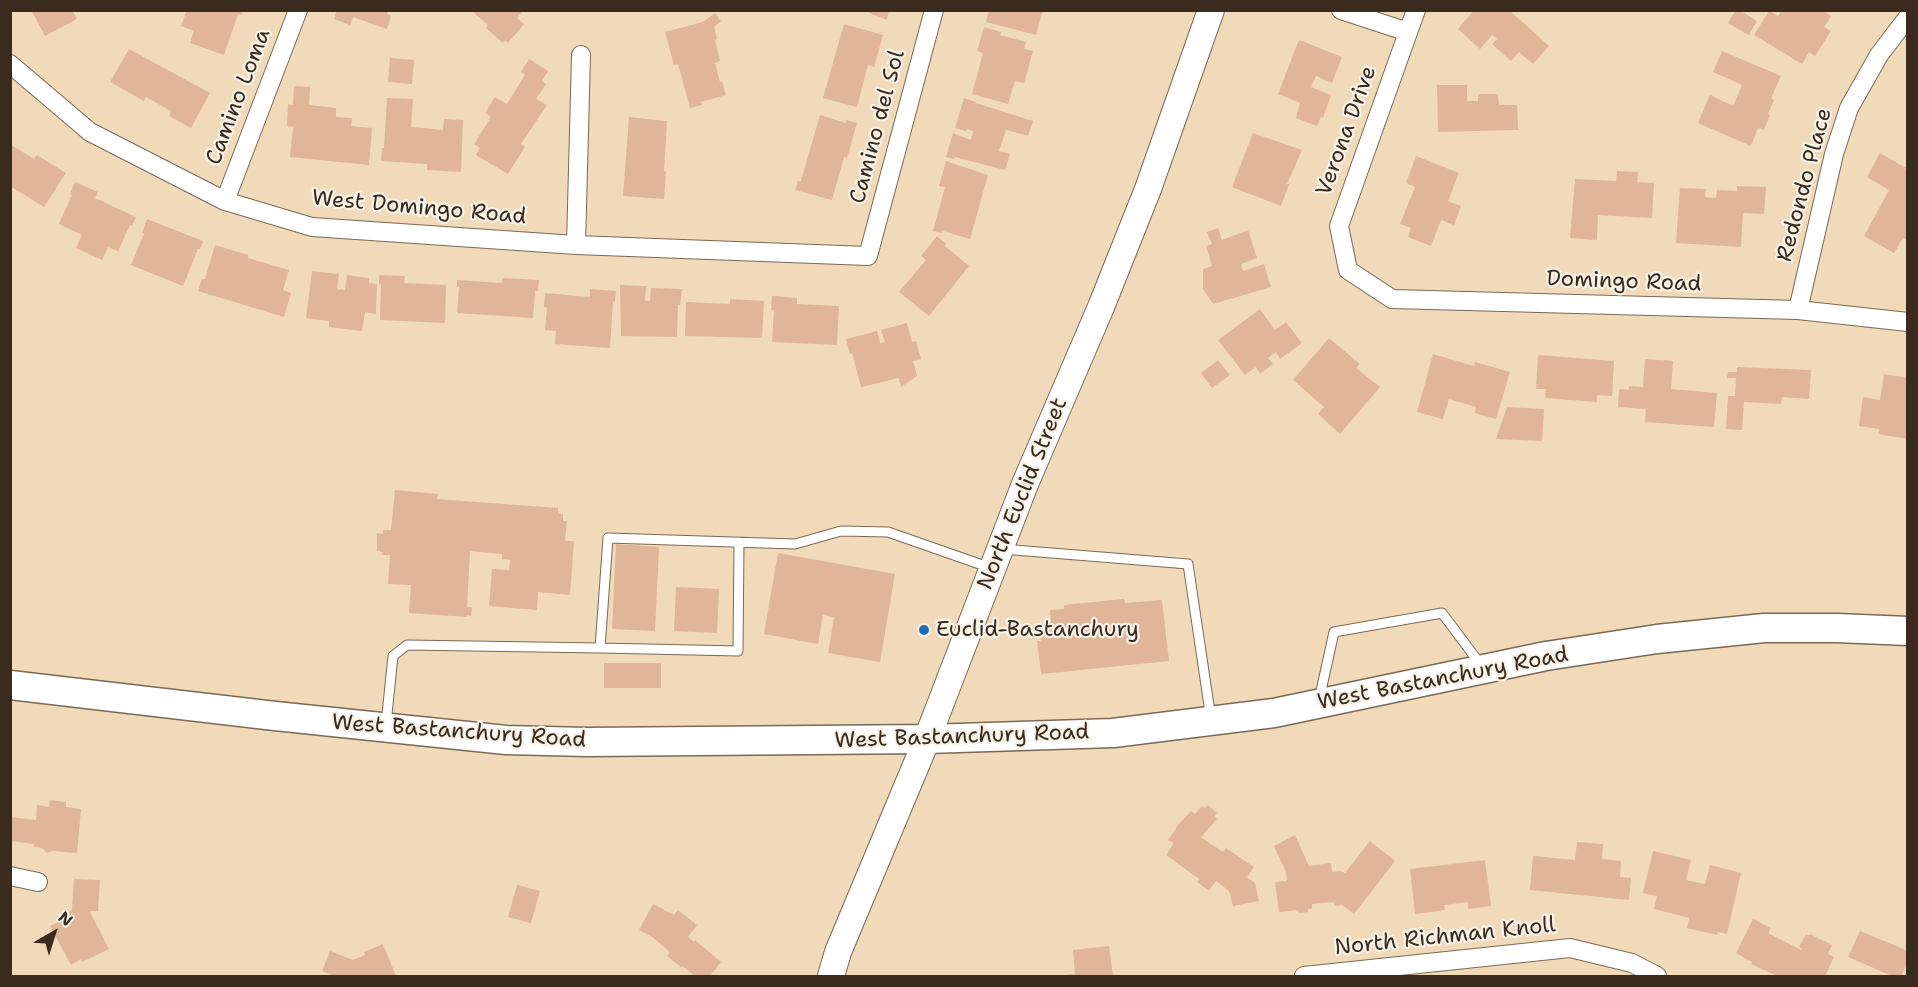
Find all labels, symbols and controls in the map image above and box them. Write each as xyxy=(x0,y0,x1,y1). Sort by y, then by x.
street label: Camino Loma xyxy=(201,25,277,169)
street label: Camino del Sol xyxy=(845,47,911,207)
street label: Verona Drive xyxy=(1311,62,1383,200)
street label: Redondo Place xyxy=(1772,105,1838,265)
street label: West Domingo Road xyxy=(311,185,527,231)
street label: Domingo Road xyxy=(1546,266,1702,298)
street label: North Euclid Street xyxy=(972,394,1074,594)
place label: Euclid-Bastanchury xyxy=(936,617,1139,643)
marker: Euclid-Bastanchury xyxy=(917,623,931,637)
street label: West Bastanchury Road xyxy=(1315,642,1571,716)
street label: West Bastanchury Road xyxy=(331,710,587,754)
street label: West Bastanchury Road xyxy=(834,719,1090,755)
north arrow xyxy=(24,903,84,963)
text: N xyxy=(54,906,77,931)
street label: North Richman Knoll xyxy=(1333,912,1557,962)

